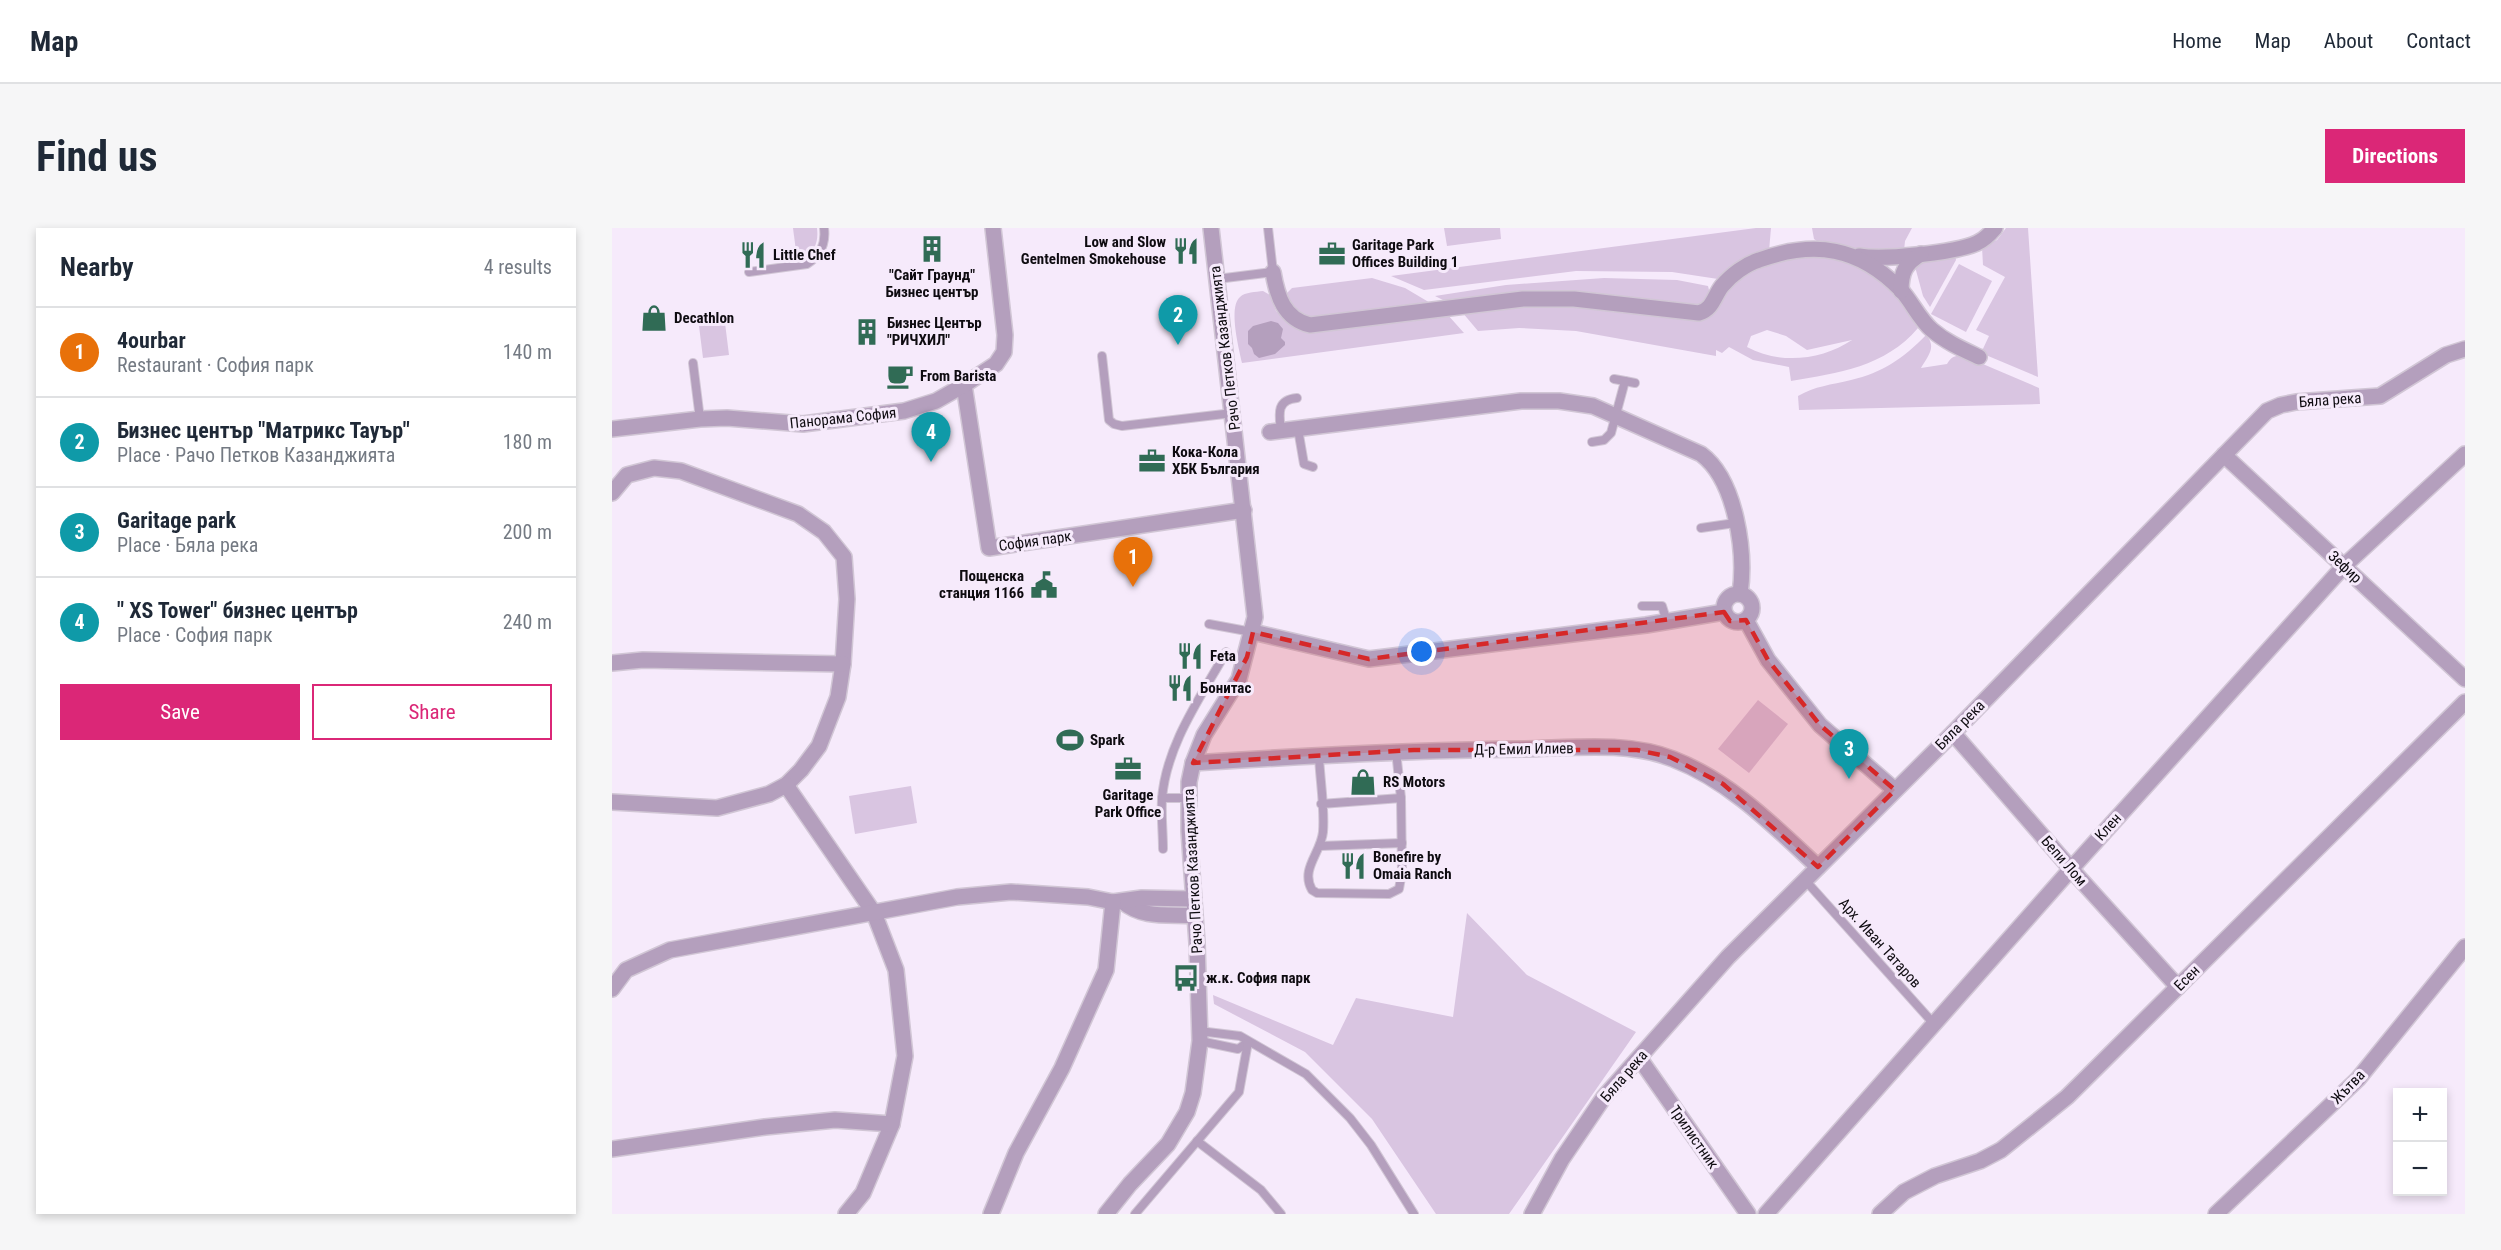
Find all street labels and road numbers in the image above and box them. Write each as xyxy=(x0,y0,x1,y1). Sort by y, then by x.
street label: Рачо Петков Казанджията xyxy=(1206,265,1244,431)
street label: Бяла река xyxy=(2298,389,2362,411)
street label: Панорама София xyxy=(789,403,897,433)
street label: София парк xyxy=(997,527,1073,555)
street label: Зефир xyxy=(2325,547,2365,587)
street label: Бяла река xyxy=(1932,697,1988,753)
street label: Д-р Емил Илиев xyxy=(1474,739,1574,759)
street label: Рачо Петков Казанджията xyxy=(1180,788,1206,954)
street label: Клен xyxy=(2091,810,2125,844)
street label: Бепи Лом xyxy=(2037,832,2091,890)
street label: Арх. Иван Татаров xyxy=(1835,894,1925,992)
street label: Есен xyxy=(2170,961,2204,995)
street label: Бяла река xyxy=(1597,1046,1651,1106)
street label: Жътва xyxy=(2327,1066,2369,1108)
street label: Трилистник xyxy=(1666,1102,1722,1172)

